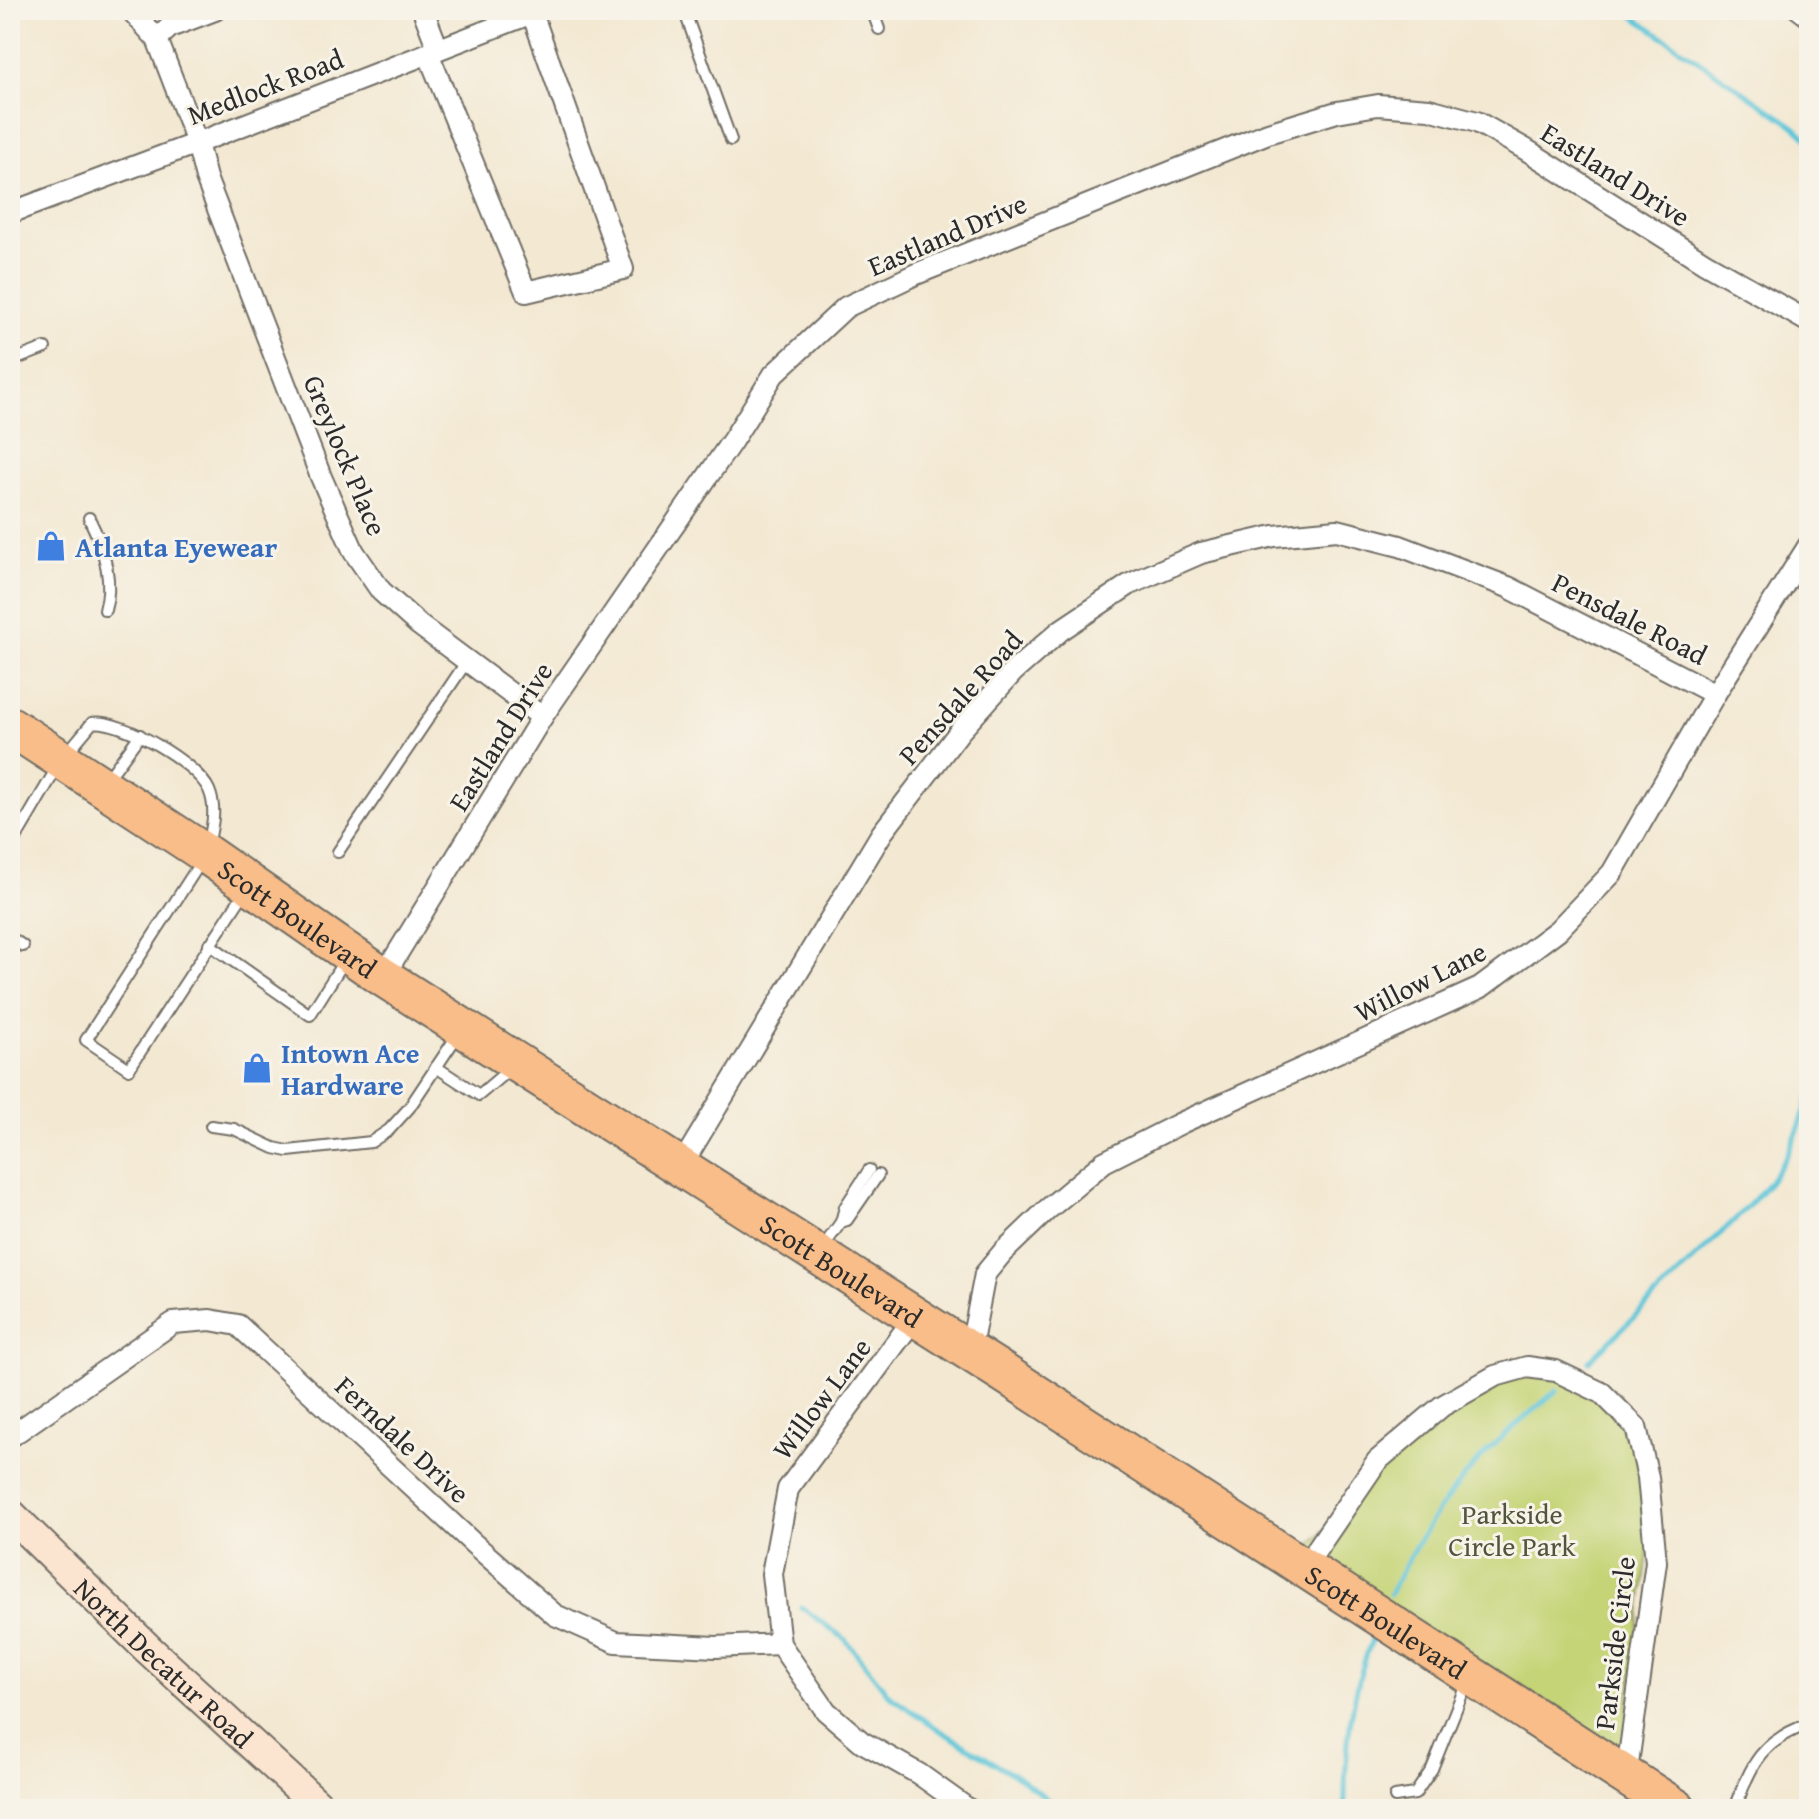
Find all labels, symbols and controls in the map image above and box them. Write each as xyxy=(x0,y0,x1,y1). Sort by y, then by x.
street label: Medlock Road xyxy=(181,37,349,135)
street label: Eastland Drive xyxy=(1533,112,1699,236)
street label: Eastland Drive xyxy=(861,182,1033,286)
street label: Greylock Place xyxy=(294,368,398,542)
place label: Atlanta Eyewear xyxy=(75,526,277,567)
shop icon: Atlanta Eyewear xyxy=(34,529,68,563)
street label: Pensdale Road xyxy=(1545,561,1715,675)
street label: Pensdale Road xyxy=(888,620,1032,774)
street label: Eastland Drive xyxy=(438,653,562,819)
street label: Scott Boulevard xyxy=(210,848,386,988)
street label: Willow Lane xyxy=(1347,930,1493,1032)
place label: Intown Ace Hardware xyxy=(281,1032,420,1105)
shop icon: Intown Ace Hardware xyxy=(240,1051,274,1085)
street label: Scott Boulevard xyxy=(753,1203,931,1337)
street label: Willow Lane xyxy=(762,1329,880,1467)
street label: Ferndale Drive xyxy=(326,1366,480,1512)
park label: Parkside Circle Park xyxy=(1448,1493,1576,1566)
street label: Scott Boulevard xyxy=(1297,1553,1476,1689)
street label: Parkside Circle xyxy=(1583,1554,1645,1732)
street label: North Decatur Road xyxy=(65,1567,263,1757)

